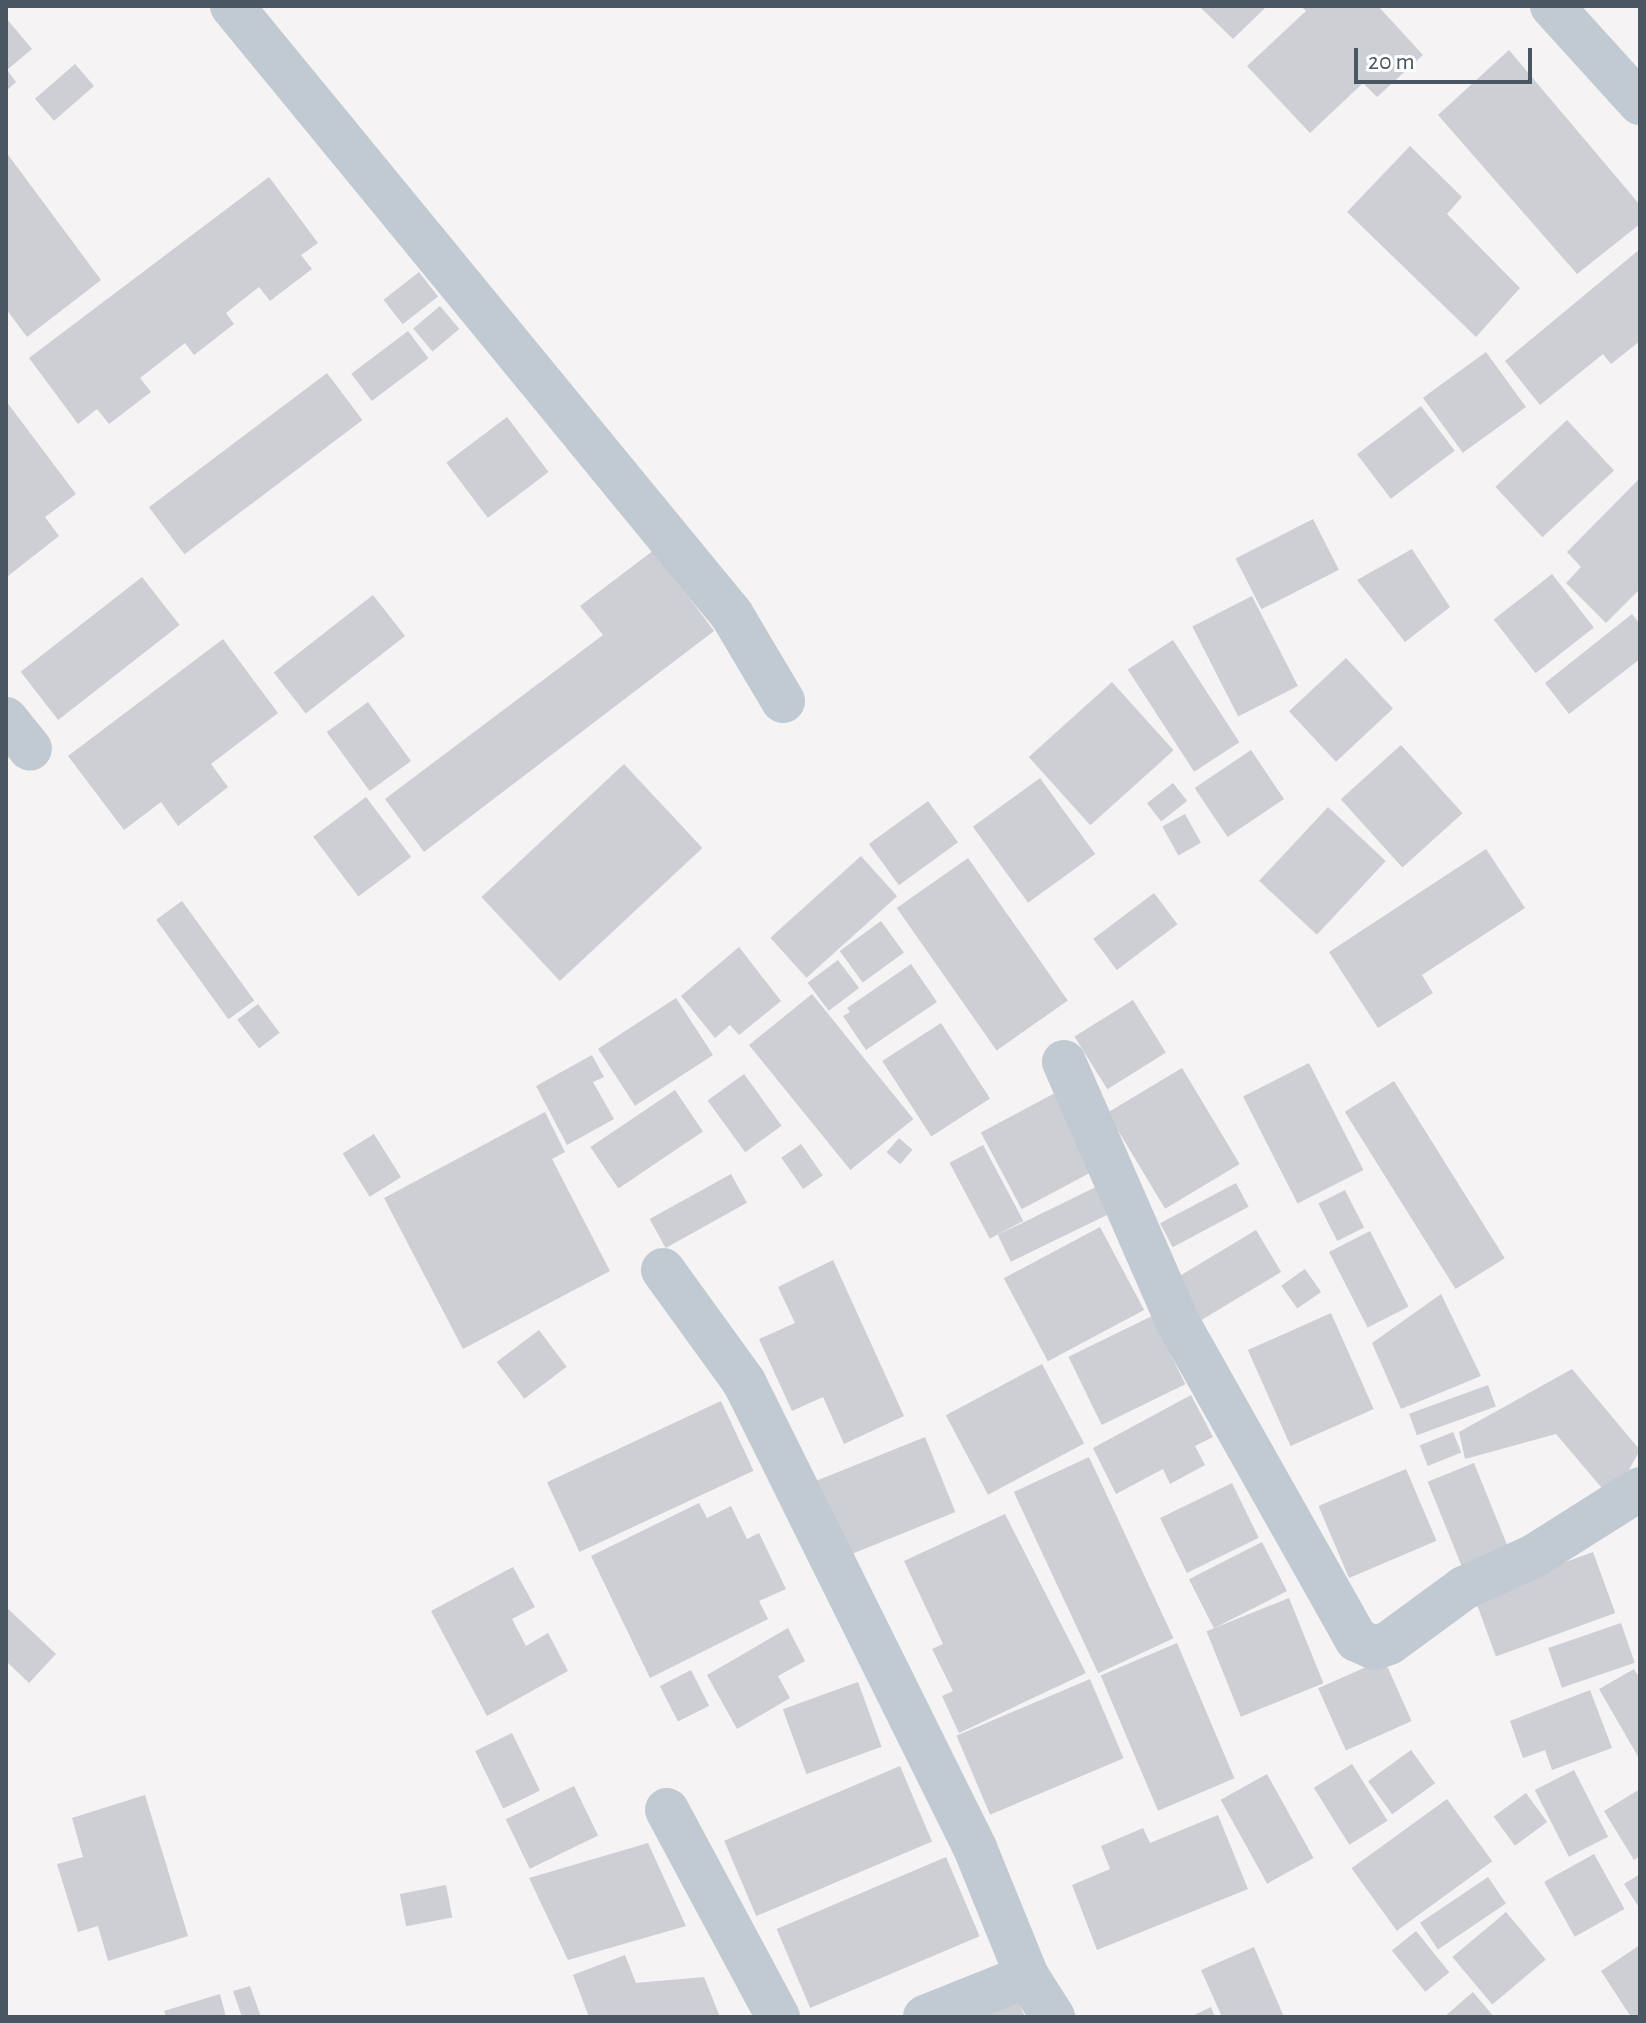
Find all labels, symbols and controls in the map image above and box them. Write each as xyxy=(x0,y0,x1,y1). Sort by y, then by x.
scale bar xyxy=(1358,32,1536,82)
text: 20 m xyxy=(1368,50,1415,74)

